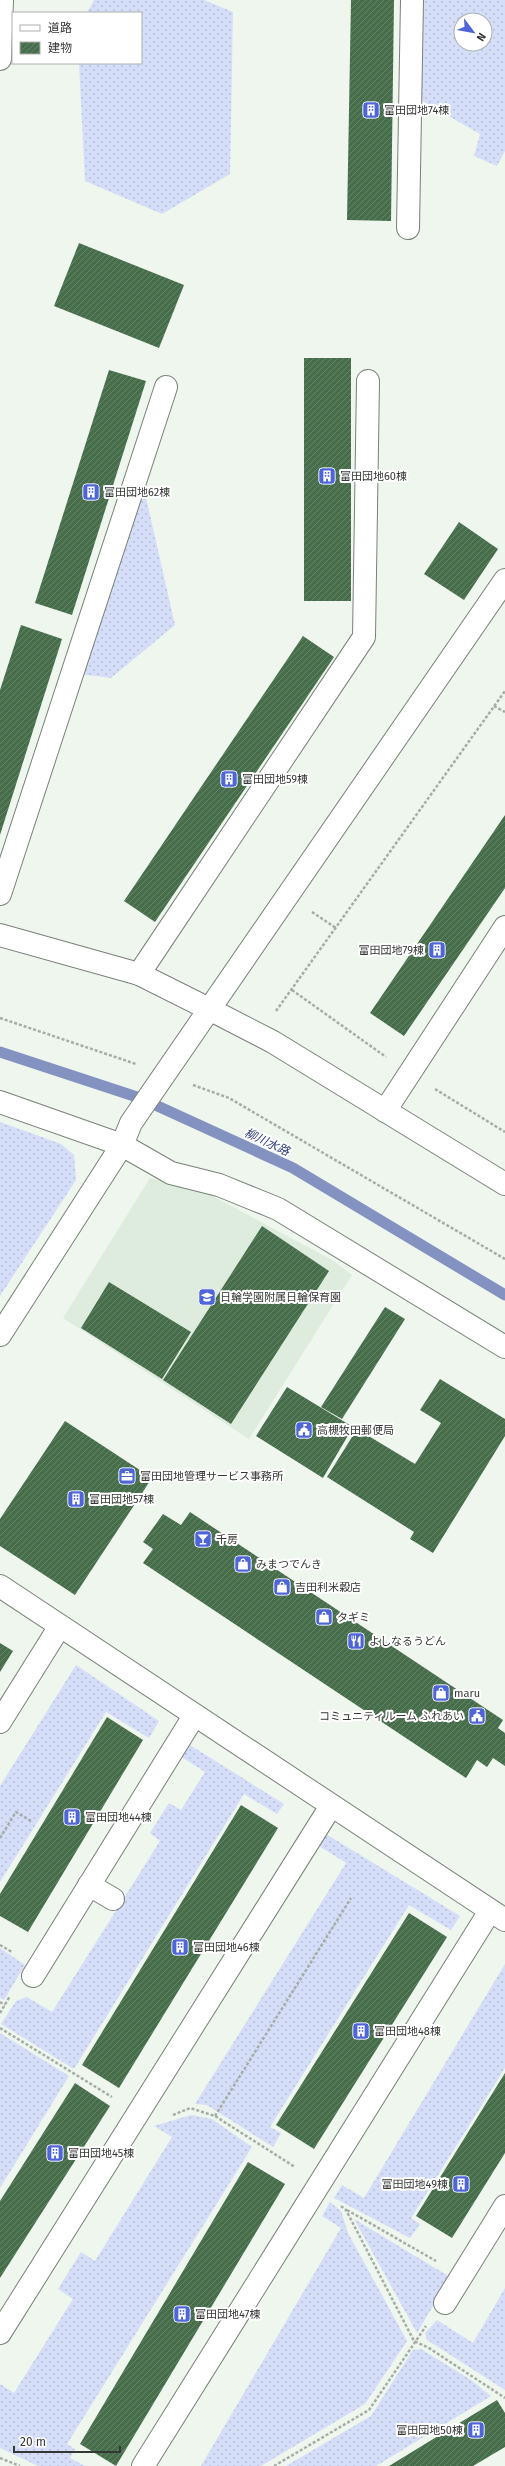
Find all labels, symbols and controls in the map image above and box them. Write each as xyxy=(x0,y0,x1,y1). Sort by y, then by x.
legend xyxy=(12,12,142,64)
north arrow xyxy=(453,12,493,52)
text: 道路 xyxy=(48,21,72,35)
text: N xyxy=(474,30,489,44)
text: 建物 xyxy=(48,41,72,55)
building icon: 富田団地74棟 xyxy=(361,100,381,120)
place label: 富田団地74棟 xyxy=(384,104,449,117)
building icon: 富田団地60棟 xyxy=(317,466,337,486)
place label: 富田団地60棟 xyxy=(340,470,407,483)
building icon: 富田団地62棟 xyxy=(81,482,101,502)
place label: 富田団地62棟 xyxy=(104,486,170,499)
building icon: 富田団地59棟 xyxy=(219,769,239,789)
place label: 富田団地59棟 xyxy=(242,773,308,786)
building icon: 富田団地79棟 xyxy=(427,940,447,960)
place label: 富田団地79棟 xyxy=(359,944,424,957)
water label: 柳川水路 xyxy=(242,1126,293,1159)
school or university icon: 日輪学園附属日輪保育園 xyxy=(197,1287,217,1307)
place label: 日輪学園附属日輪保育園 xyxy=(220,1291,341,1304)
public building icon: 高槻牧田郵便局 xyxy=(294,1420,314,1440)
place label: 高槻牧田郵便局 xyxy=(317,1424,394,1437)
office icon: 富田団地管理サービス事務所 xyxy=(117,1466,137,1486)
place label: 富田団地管理サービス事務所 xyxy=(140,1470,284,1483)
building icon: 富田団地57棟 xyxy=(66,1489,86,1509)
place label: 富田団地57棟 xyxy=(89,1493,154,1506)
bar icon: 千房 xyxy=(193,1529,213,1549)
place label: 千房 xyxy=(216,1533,238,1546)
shop icon: みまつでんき xyxy=(233,1554,253,1574)
place label: みまつでんき xyxy=(256,1558,322,1571)
shop icon: 吉田利米穀店 xyxy=(272,1577,292,1597)
place label: 吉田利米穀店 xyxy=(295,1581,361,1594)
shop icon: タギミ xyxy=(314,1607,334,1627)
place label: タギミ xyxy=(337,1611,370,1624)
restaurant icon: よしなるうどん xyxy=(346,1631,366,1651)
place label: よしなるうどん xyxy=(369,1635,446,1648)
shop icon: maru xyxy=(431,1683,451,1703)
place label: maru xyxy=(454,1687,480,1700)
public building icon: コミュニティルーム ふれあい xyxy=(467,1706,487,1726)
place label: コミュニティルーム ふれあい xyxy=(319,1710,464,1723)
building icon: 富田団地44棟 xyxy=(62,1807,82,1827)
place label: 富田団地44棟 xyxy=(85,1811,152,1824)
building icon: 富田団地46棟 xyxy=(170,1937,190,1957)
place label: 富田団地46棟 xyxy=(193,1941,260,1954)
building icon: 富田団地48棟 xyxy=(351,2021,371,2041)
place label: 富田団地48棟 xyxy=(374,2025,441,2038)
building icon: 富田団地45棟 xyxy=(45,2143,65,2163)
place label: 富田団地45棟 xyxy=(68,2147,134,2160)
building icon: 富田団地49棟 xyxy=(451,2174,471,2194)
place label: 富田団地49棟 xyxy=(382,2178,448,2191)
building icon: 富田団地47棟 xyxy=(172,2304,192,2324)
place label: 富田団地47棟 xyxy=(195,2308,260,2321)
building icon: 富田団地50棟 xyxy=(466,2420,486,2440)
place label: 富田団地50棟 xyxy=(396,2424,463,2437)
scale bar xyxy=(14,2428,120,2454)
text: 20 m xyxy=(20,2435,46,2449)

